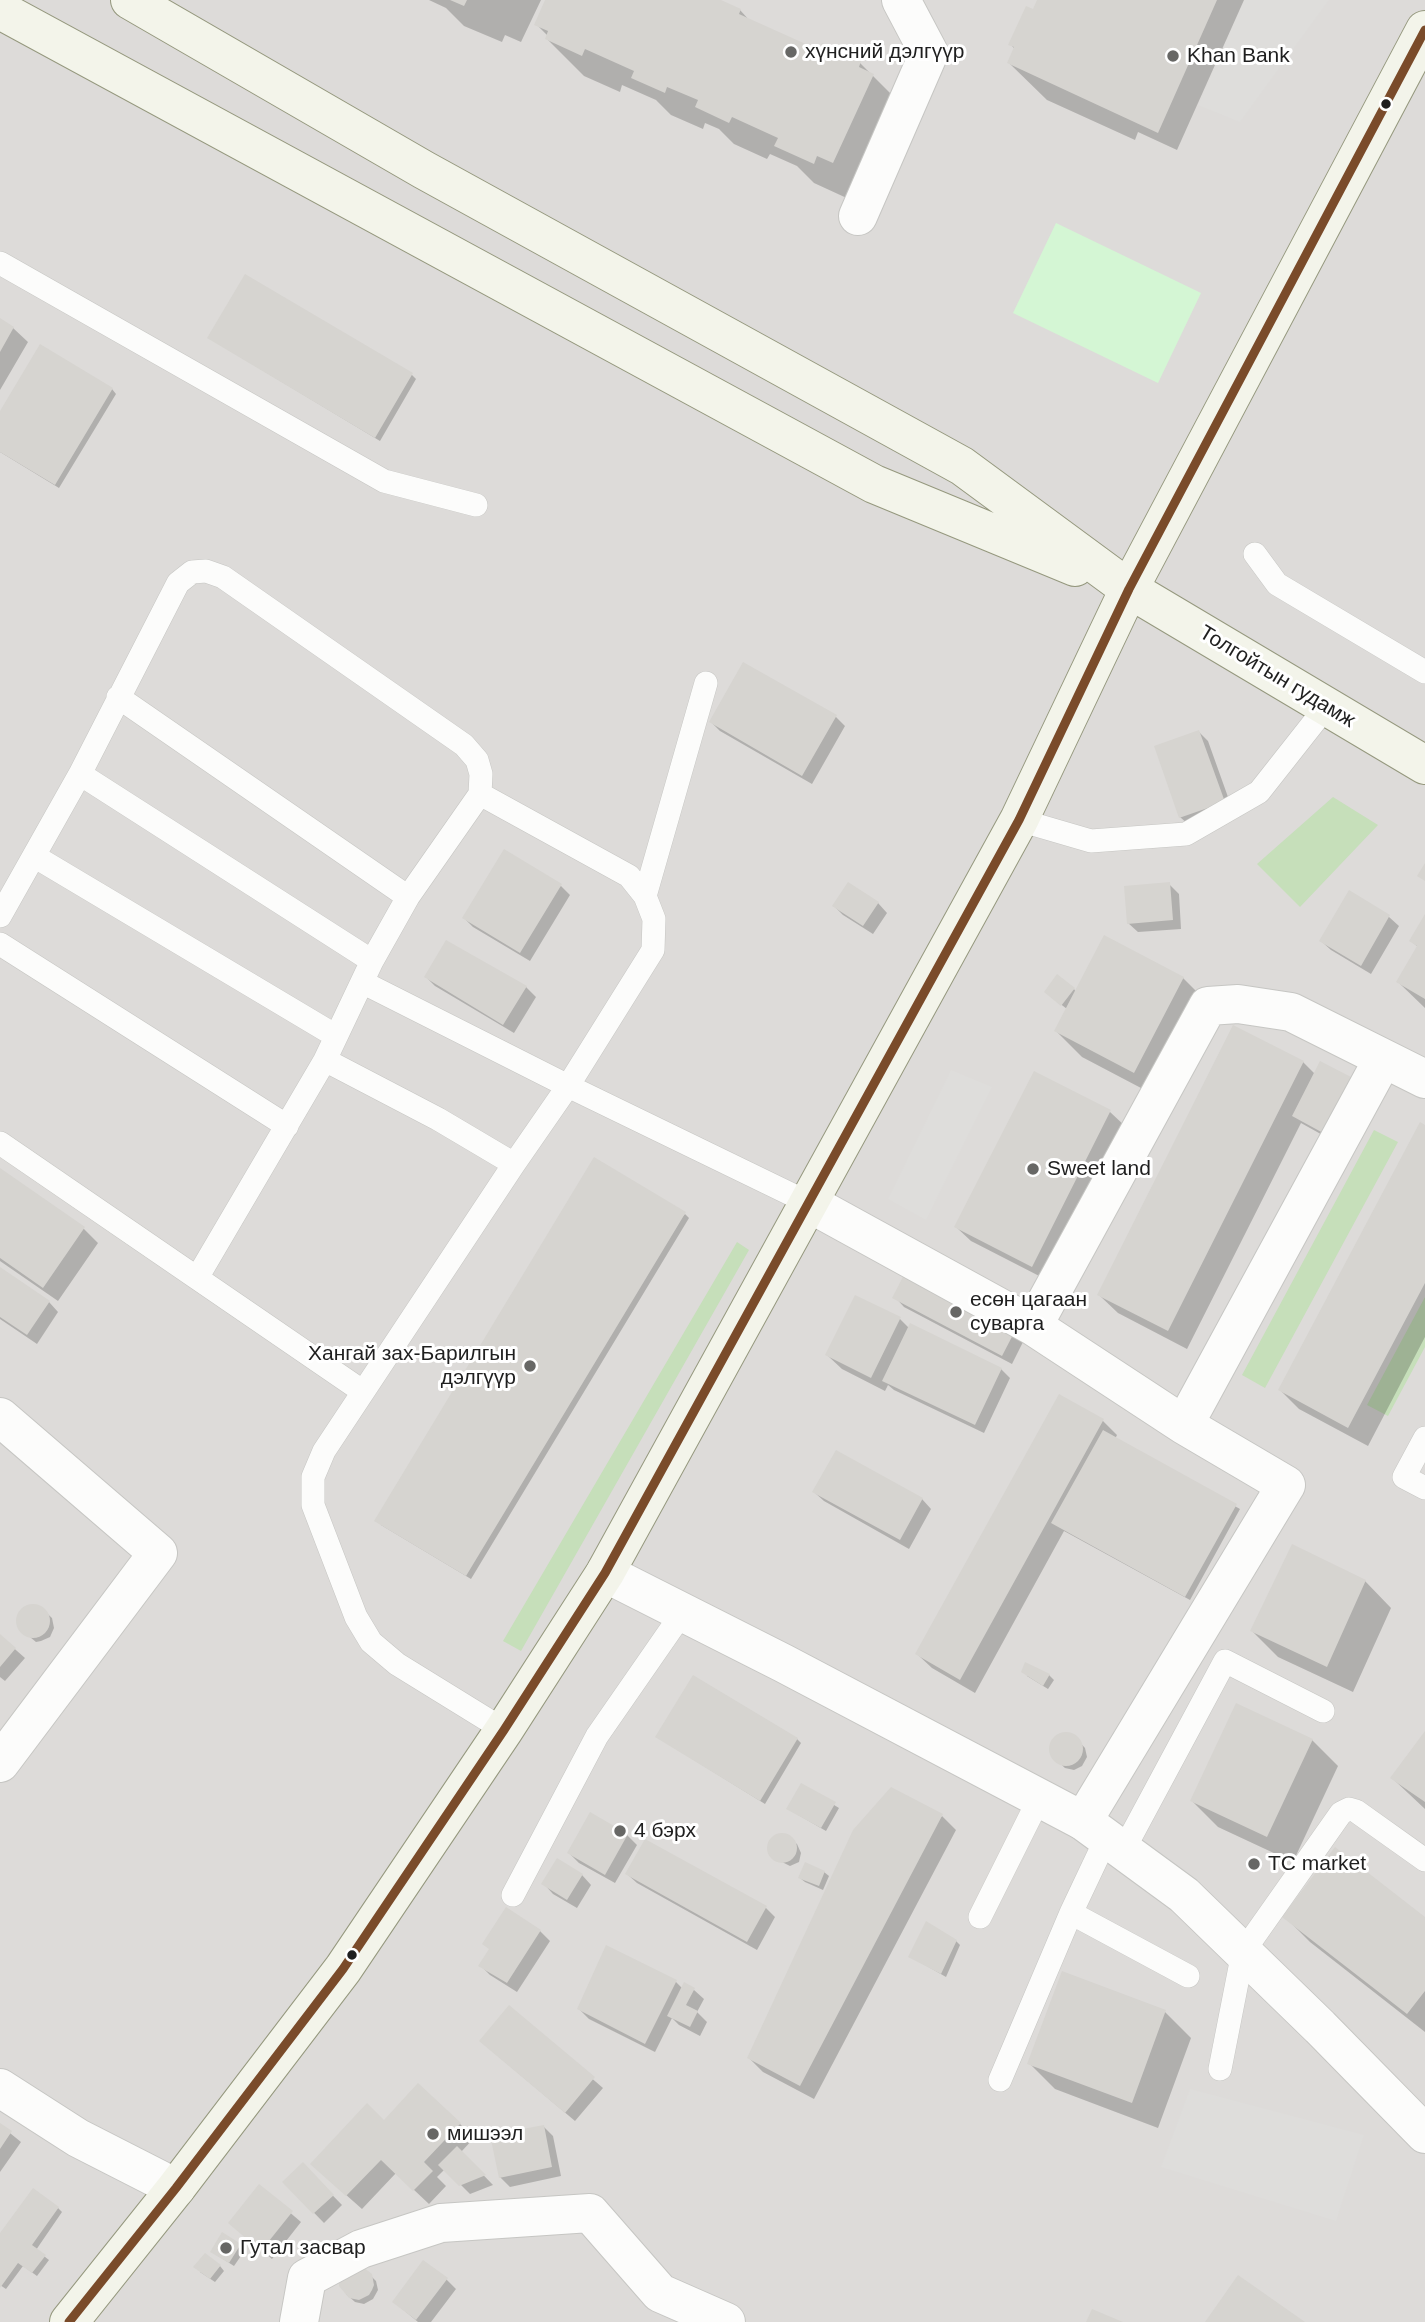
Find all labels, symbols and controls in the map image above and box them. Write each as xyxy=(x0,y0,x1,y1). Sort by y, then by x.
place label: хүнсний дэлгүүр xyxy=(805,39,964,65)
place label: Khan Bank xyxy=(1187,43,1290,69)
marker: хүнсний дэлгүүр xyxy=(783,44,799,60)
marker: Khan Bank xyxy=(1165,48,1181,64)
unlabelled marker xyxy=(1379,97,1393,111)
street label: Толгойтын гудамж xyxy=(1195,621,1359,733)
place label: Sweet land xyxy=(1047,1156,1151,1182)
marker: Sweet land xyxy=(1025,1161,1041,1177)
place label: есөн цагаан суварга xyxy=(970,1287,1087,1337)
marker: есөн цагаан суварга xyxy=(948,1304,964,1320)
place label: Хангай зах-Барилгын дэлгүүр xyxy=(308,1341,516,1391)
marker: Хангай зах-Барилгын дэлгүүр xyxy=(522,1358,538,1374)
place label: 4 бэрх xyxy=(634,1818,696,1844)
marker: 4 бэрх xyxy=(612,1823,628,1839)
place label: TC market xyxy=(1268,1851,1366,1877)
marker: TC market xyxy=(1246,1856,1262,1872)
unlabelled marker xyxy=(345,1948,359,1962)
place label: мишээл xyxy=(447,2121,523,2147)
marker: мишээл xyxy=(425,2126,441,2142)
place label: Гутал засвар xyxy=(240,2235,366,2261)
marker: Гутал засвар xyxy=(218,2240,234,2256)

